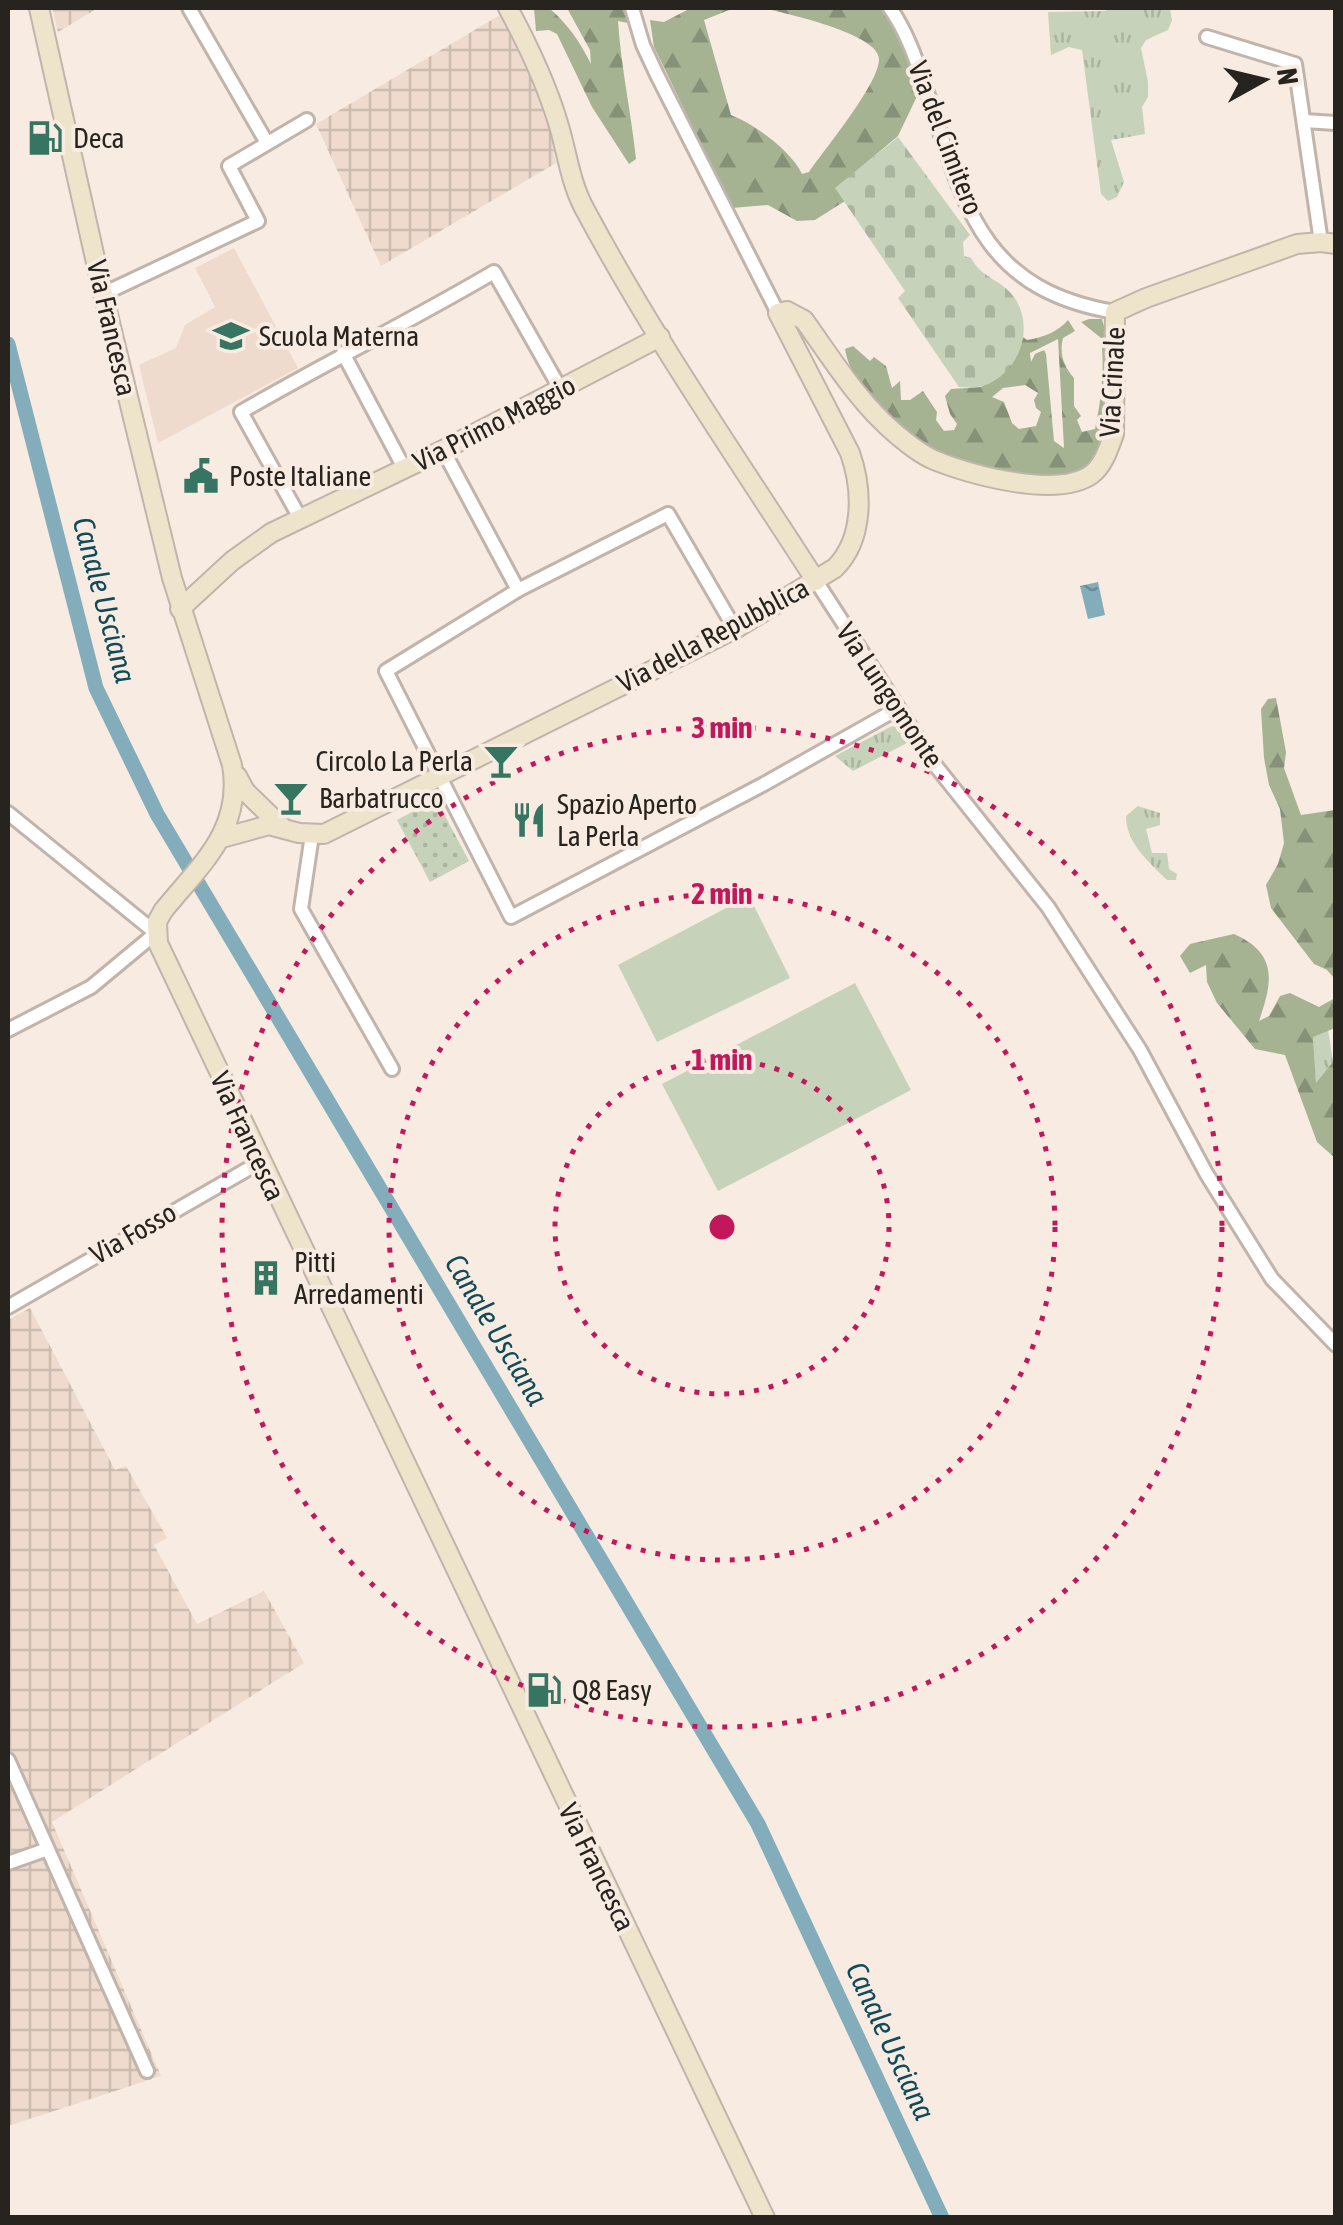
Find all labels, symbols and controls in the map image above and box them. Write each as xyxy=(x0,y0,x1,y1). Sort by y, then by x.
north arrow xyxy=(1213,30,1313,130)
street label: Via del Cimitero xyxy=(902,57,990,219)
text: N xyxy=(1271,66,1305,87)
fuel station icon: Deca xyxy=(26,119,64,157)
place label: Deca xyxy=(73,122,125,154)
street label: Via Francesca xyxy=(81,257,143,399)
school or university icon: Scuola Materna xyxy=(212,317,250,355)
place label: Scuola Materna xyxy=(259,320,419,352)
street label: Via Crinale xyxy=(1093,326,1131,438)
street label: Via Primo Maggio xyxy=(408,368,580,478)
public building icon: Poste Italiane xyxy=(182,457,220,495)
place label: Poste Italiane xyxy=(229,460,371,492)
water label: Canale Usciana xyxy=(67,513,143,686)
street label: Via della Repubblica xyxy=(612,571,814,699)
street label: Via Lungomonte xyxy=(830,617,950,773)
text: 3 min xyxy=(691,710,753,744)
bar icon: Circolo La Perla xyxy=(482,742,520,780)
place label: Circolo La Perla xyxy=(315,745,473,777)
bar icon: Barbatrucco xyxy=(272,779,310,817)
place label: Barbatrucco xyxy=(319,782,444,814)
place label: Spazio Aperto La Perla xyxy=(557,788,697,852)
restaurant icon: Spazio Aperto La Perla xyxy=(510,801,548,839)
text: 2 min xyxy=(691,876,753,910)
text: 1 min xyxy=(691,1042,753,1076)
street label: Via Francesca xyxy=(204,1067,292,1205)
street label: Via Fosso xyxy=(84,1196,182,1270)
centre of rings xyxy=(704,1209,740,1245)
place label: Pitti Arredamenti xyxy=(294,1246,424,1310)
water label: Canale Usciana xyxy=(439,1248,555,1411)
building icon: Pitti Arredamenti xyxy=(247,1259,285,1297)
fuel station icon: Q8 Easy xyxy=(525,1671,563,1709)
place label: Q8 Easy xyxy=(572,1674,652,1706)
street label: Via Francesca xyxy=(552,1798,642,1936)
water label: Canale Usciana xyxy=(840,1956,942,2125)

